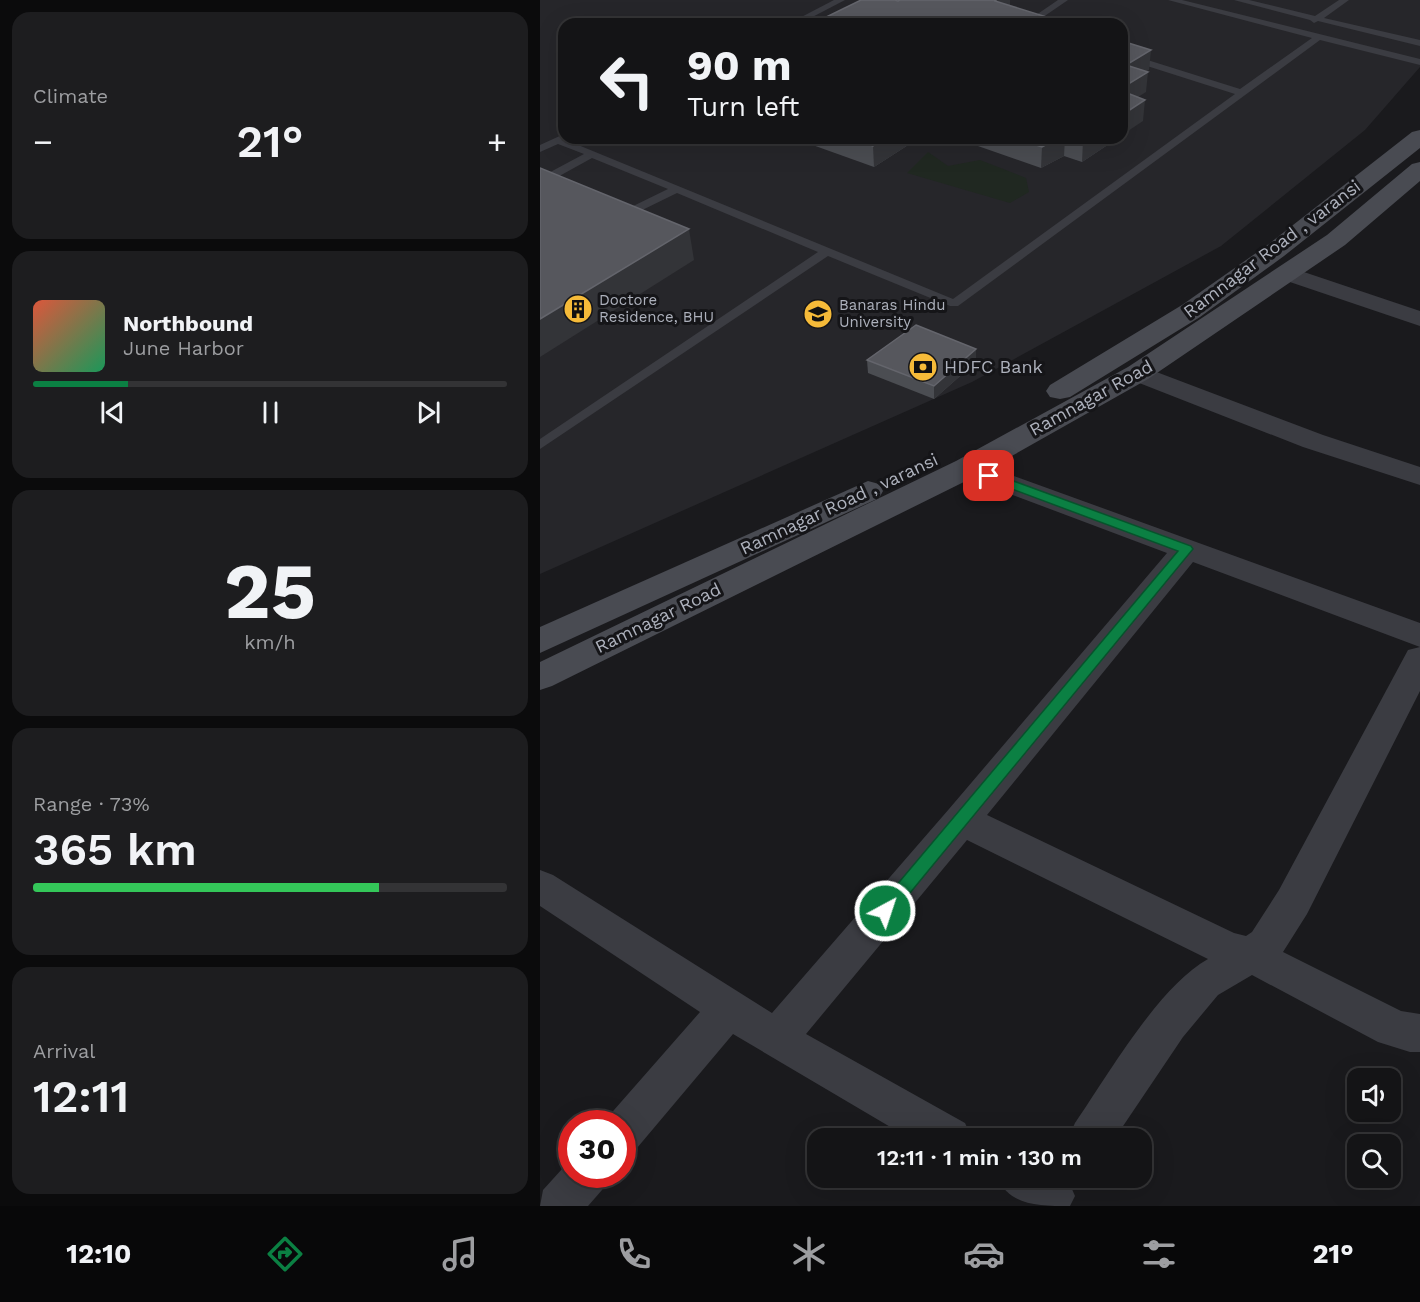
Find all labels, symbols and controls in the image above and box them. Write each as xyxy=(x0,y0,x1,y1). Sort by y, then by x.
text: 90 m xyxy=(687,41,791,90)
icon: left xyxy=(588,42,666,120)
text: Climate xyxy=(33,84,108,108)
text: Turn left xyxy=(687,91,799,123)
text: 21° xyxy=(236,115,304,168)
text: − xyxy=(33,122,53,161)
text: + xyxy=(487,122,507,161)
street label: Ramnagar Road , varansi xyxy=(1179,175,1364,322)
place label: Doctore Residence, BHU xyxy=(599,291,714,326)
building icon: Doctore Residence, BHU xyxy=(562,293,594,325)
place label: Banaras Hindu University xyxy=(839,296,945,331)
school or university icon: Banaras Hindu University xyxy=(802,298,834,330)
text: Northbound xyxy=(123,311,253,336)
text: June Harbor xyxy=(123,336,244,360)
bank icon: HDFC Bank xyxy=(907,351,939,383)
street label: Ramnagar Road xyxy=(1026,355,1156,440)
place label: HDFC Bank xyxy=(944,356,1043,377)
icon: previous xyxy=(96,396,129,429)
icon: pause xyxy=(254,396,287,429)
icon: next xyxy=(412,396,445,429)
street label: Ramnagar Road , varansi xyxy=(736,448,941,559)
pin xyxy=(963,450,1014,501)
icon: arrive xyxy=(972,459,1005,492)
text: 25 xyxy=(224,545,316,637)
street label: Ramnagar Road xyxy=(591,578,724,657)
text: km/h xyxy=(244,630,296,654)
text: Range · 73% xyxy=(33,792,150,816)
text: 365 km xyxy=(33,823,197,876)
position arrow xyxy=(853,879,917,943)
text: Arrival xyxy=(33,1039,95,1063)
map controls xyxy=(1347,1068,1401,1188)
button: sound xyxy=(1347,1068,1401,1122)
text: 12:11 xyxy=(33,1070,129,1123)
speed limit sign: 30 xyxy=(558,1110,636,1188)
button: search xyxy=(1347,1134,1401,1188)
text: 12:11 · 1 min · 130 m xyxy=(877,1145,1082,1170)
icon: directions xyxy=(264,1233,306,1275)
icon: music xyxy=(439,1233,481,1275)
icon: phone xyxy=(613,1233,655,1275)
icon: climate xyxy=(788,1233,830,1275)
icon: car xyxy=(963,1233,1005,1275)
icon: filters xyxy=(1138,1233,1180,1275)
text: 12:10 xyxy=(66,1238,131,1270)
text: 21° xyxy=(1312,1238,1354,1270)

